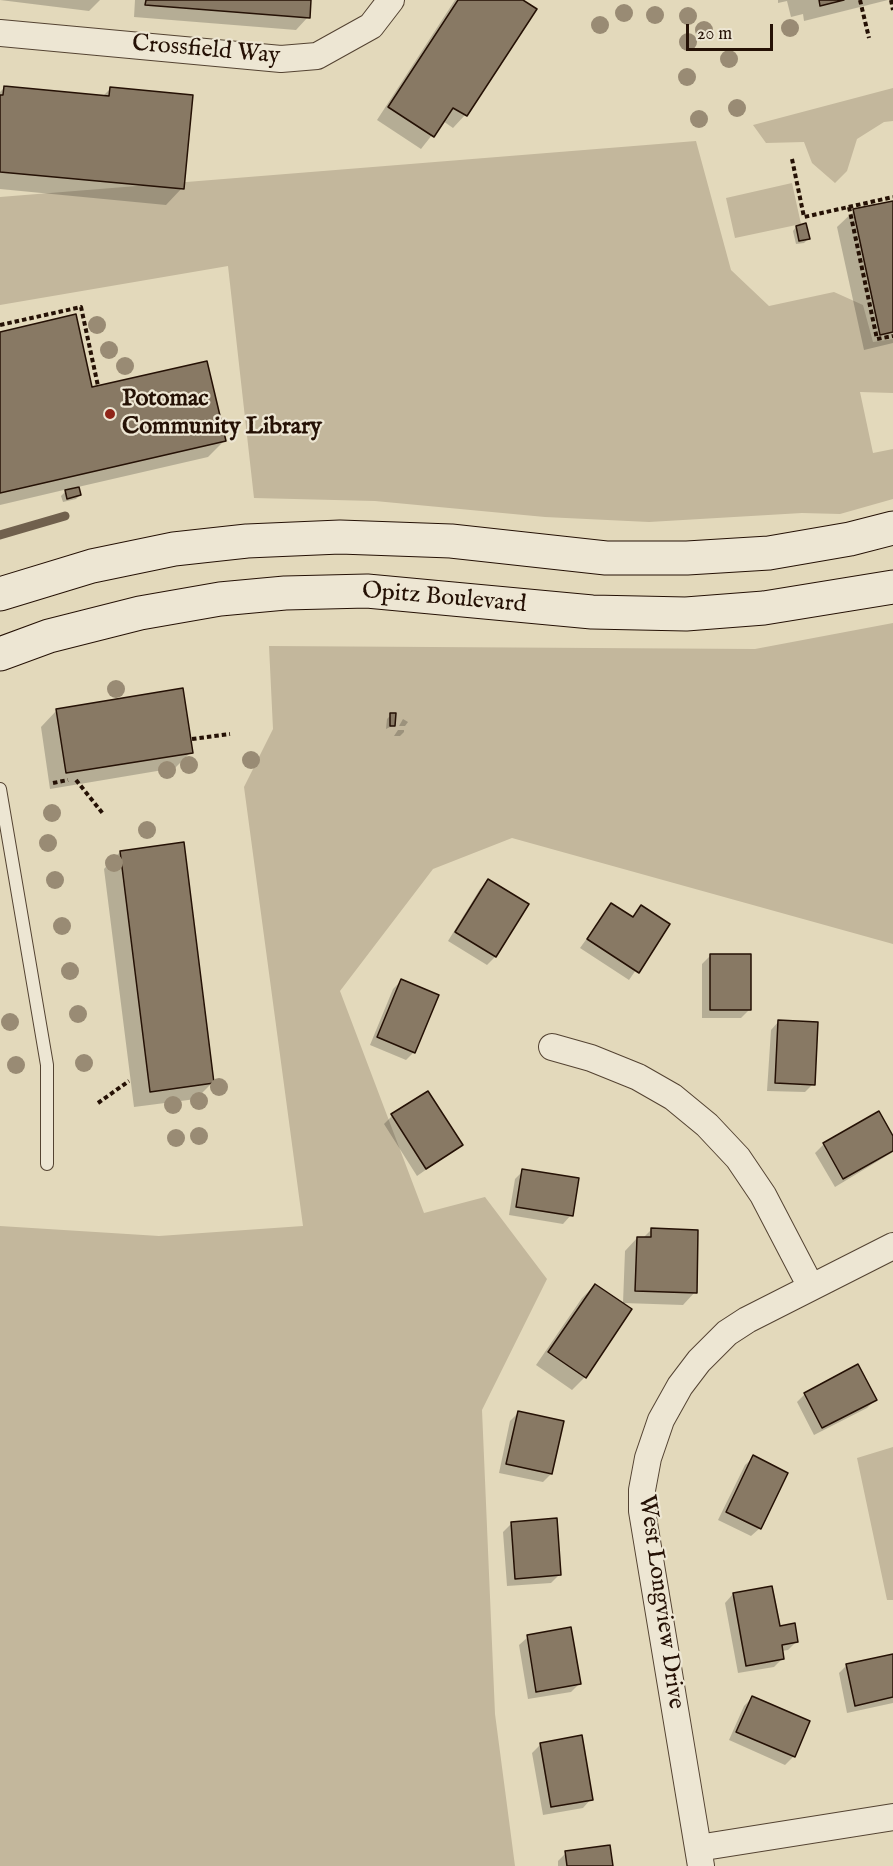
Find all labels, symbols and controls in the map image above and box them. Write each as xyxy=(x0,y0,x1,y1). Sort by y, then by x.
scale bar xyxy=(689,12,776,50)
text: 20 m xyxy=(697,23,732,46)
street label: Crossfield Way xyxy=(131,30,281,72)
place label: Potomac Community Library xyxy=(122,386,322,442)
marker: Potomac Community Library xyxy=(103,407,117,421)
street label: Opitz Boulevard xyxy=(361,577,527,621)
street label: West Longview Drive xyxy=(631,1493,689,1711)

